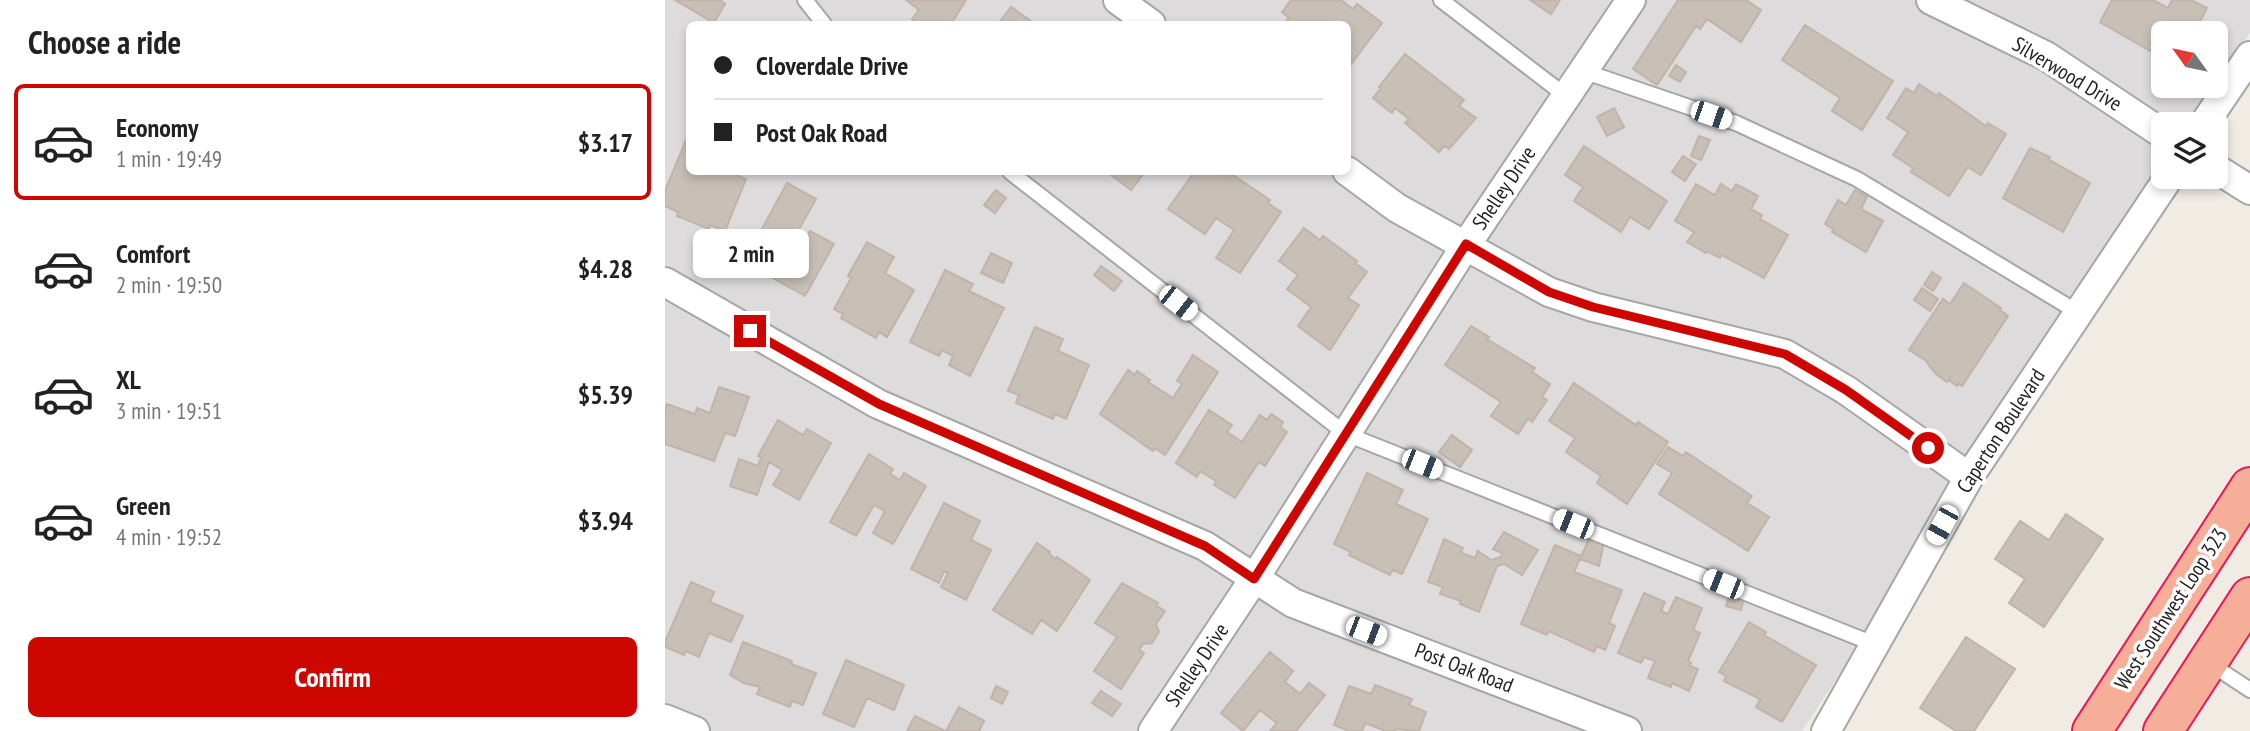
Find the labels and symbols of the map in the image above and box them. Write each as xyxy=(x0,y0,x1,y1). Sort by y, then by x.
north arrow xyxy=(2151,21,2228,98)
street label: Silverwood Drive xyxy=(2008,30,2127,117)
car xyxy=(1688,98,1735,132)
street label: Shelley Drive xyxy=(1466,141,1541,235)
callout: 2 min xyxy=(692,230,808,278)
car xyxy=(1155,282,1202,324)
route end xyxy=(734,315,766,347)
street label: Caperton Boulevard xyxy=(1950,363,2051,498)
route start xyxy=(1912,432,1944,464)
car xyxy=(1399,446,1446,482)
car xyxy=(1923,502,1962,548)
car xyxy=(1550,506,1597,542)
street label: West Southwest Loop 323 xyxy=(2108,523,2233,695)
car xyxy=(1700,566,1747,602)
car xyxy=(1343,614,1390,648)
street label: Shelley Drive xyxy=(1159,618,1234,712)
street label: Post Oak Road xyxy=(1411,636,1517,699)

